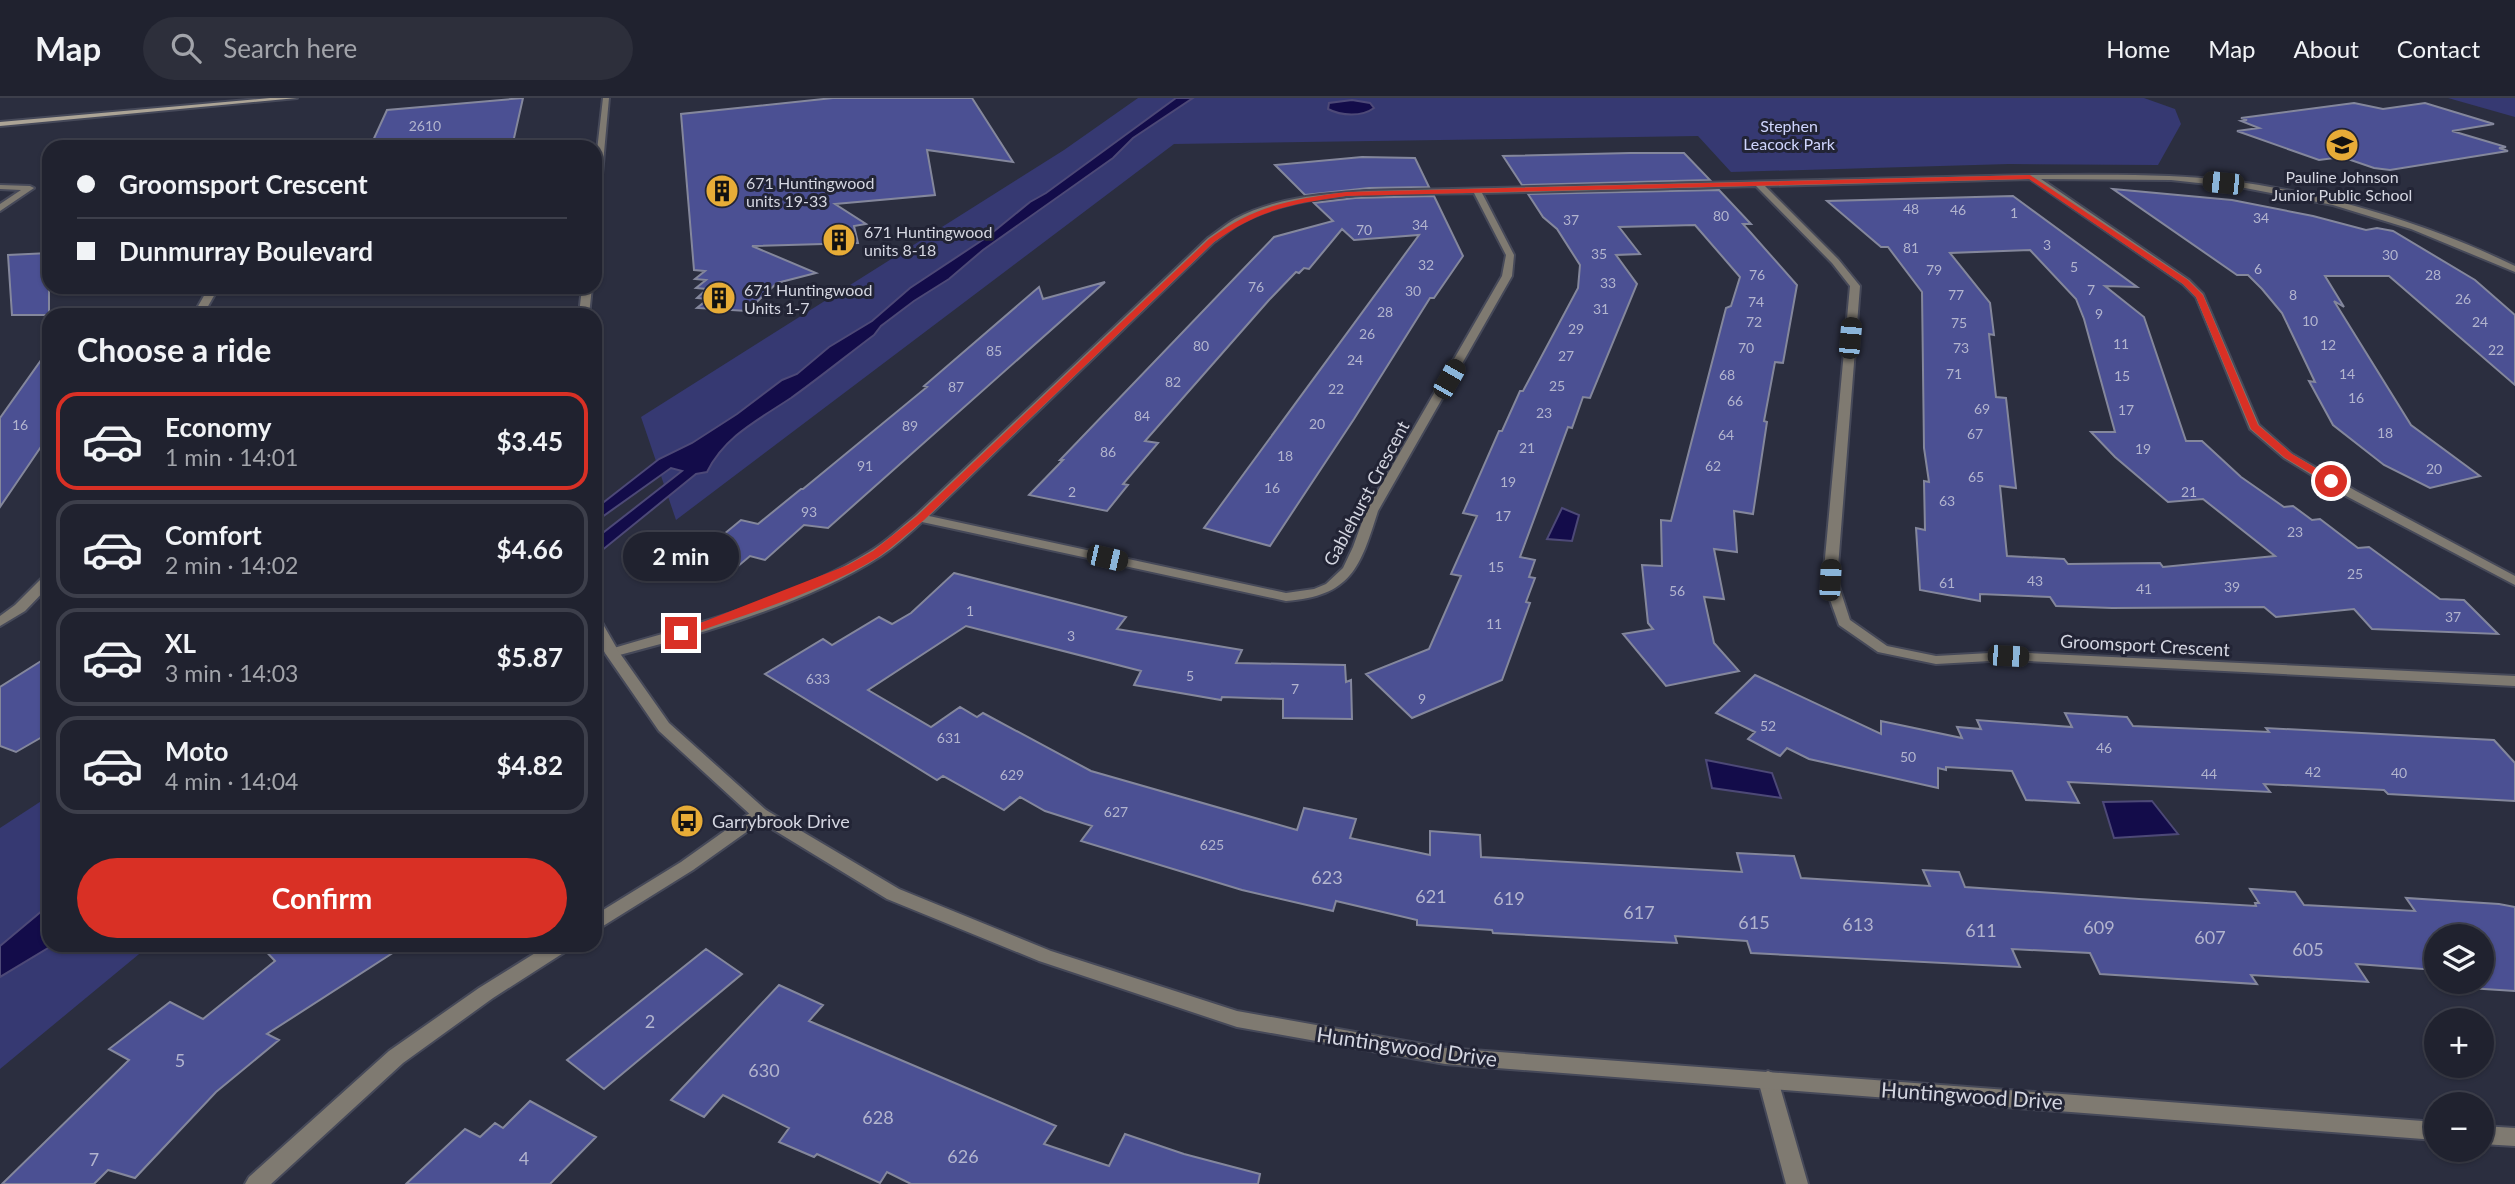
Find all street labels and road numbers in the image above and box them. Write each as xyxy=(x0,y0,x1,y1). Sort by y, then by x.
street label: Gablehurst Crescent xyxy=(1318,416,1414,569)
street label: Groomsport Crescent xyxy=(2060,630,2231,660)
street label: Huntingwood Drive xyxy=(1315,1021,1499,1071)
street label: Huntingwood Drive xyxy=(1880,1076,2064,1114)

